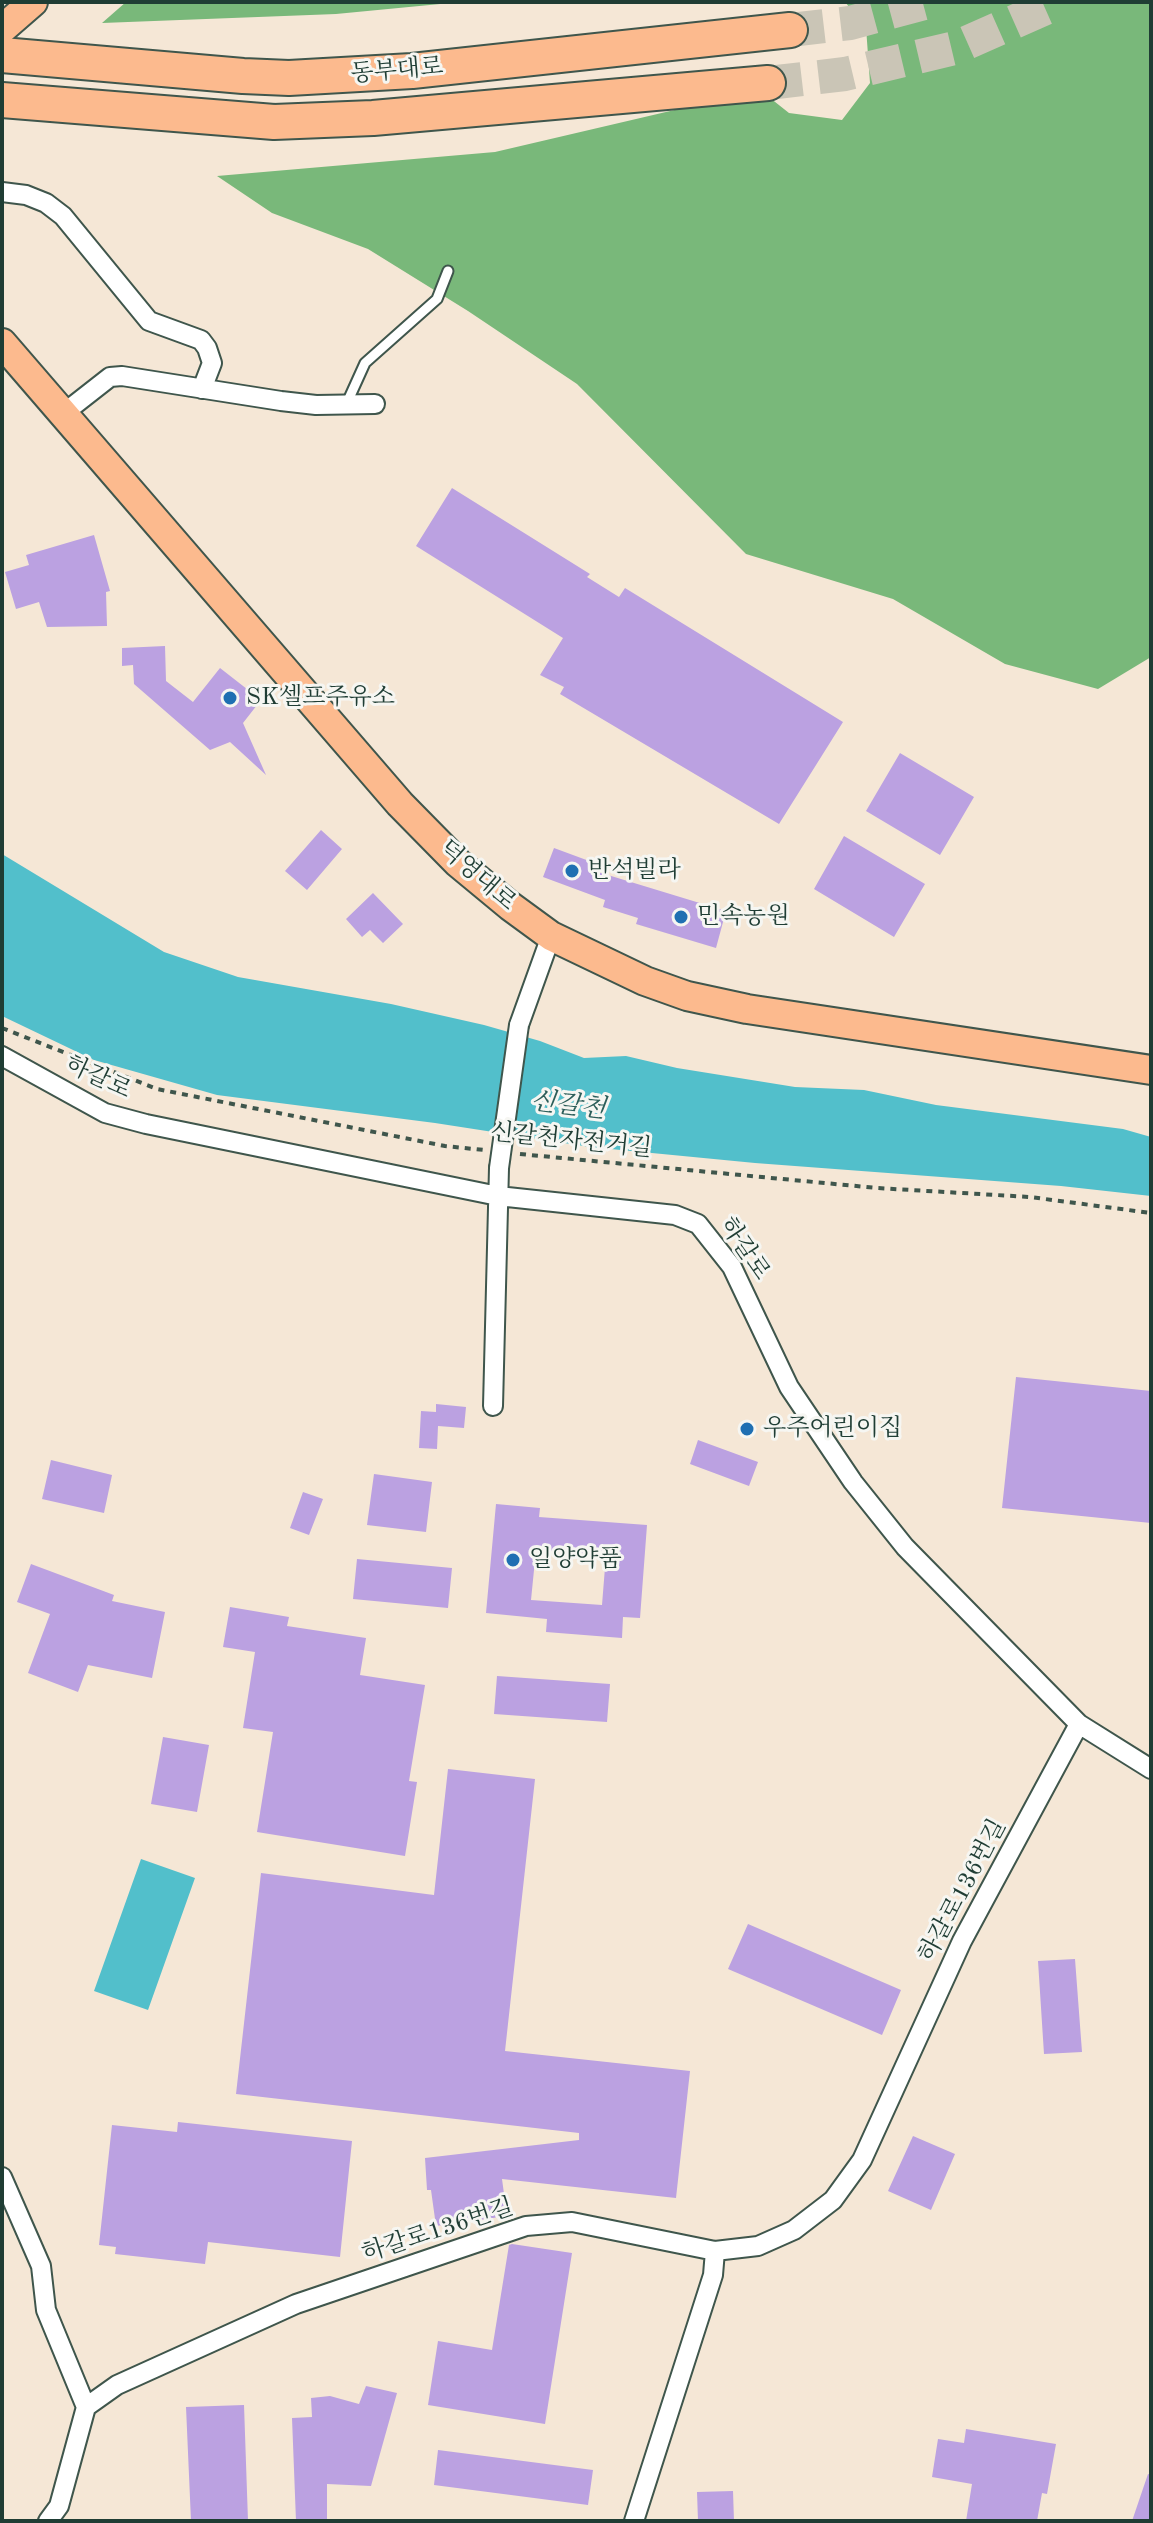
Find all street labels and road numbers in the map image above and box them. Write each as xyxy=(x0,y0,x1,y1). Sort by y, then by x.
street label: 동부대로 xyxy=(350,53,444,89)
street label: 덕영대로 xyxy=(433,835,521,917)
street label: 하갈로 xyxy=(60,1050,136,1106)
street label: 신갈천자전거길 xyxy=(489,1118,653,1164)
street label: 하갈로 xyxy=(713,1212,775,1286)
street label: 하갈로136번길 xyxy=(913,1815,1013,1967)
street label: 하갈로136번길 xyxy=(359,2193,517,2269)

